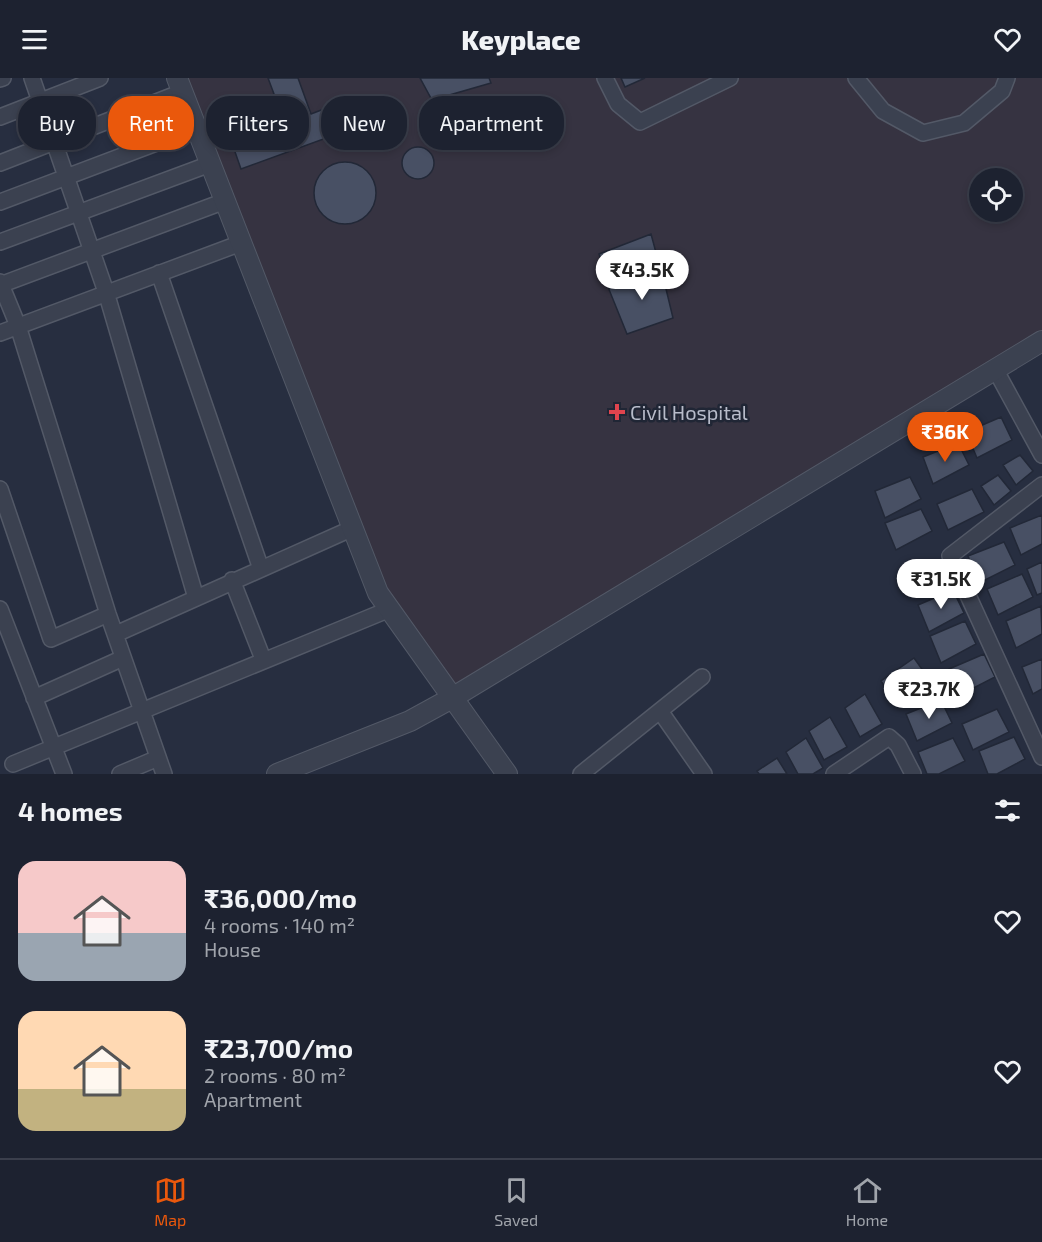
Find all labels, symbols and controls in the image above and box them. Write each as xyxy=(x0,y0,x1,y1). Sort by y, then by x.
icon: menu xyxy=(18,23,51,56)
text: Keyplace xyxy=(461,23,581,55)
icon: heart xyxy=(991,23,1024,56)
chip: Buy xyxy=(18,96,96,150)
chip: Rent xyxy=(108,96,194,150)
chip: Filters xyxy=(206,96,309,150)
chip: New xyxy=(321,96,407,150)
chip: Apartment xyxy=(419,96,564,150)
map controls xyxy=(969,168,1023,222)
button: locate xyxy=(969,168,1023,222)
pin: ₹43.5K xyxy=(593,250,691,301)
text: ₹43.5K xyxy=(610,257,674,281)
place label: Civil Hospital xyxy=(630,400,748,424)
marker: Civil Hospital xyxy=(608,403,626,421)
pin: ₹36K xyxy=(909,412,981,463)
text: ₹36K xyxy=(921,419,969,443)
pin: ₹31.5K xyxy=(892,559,990,610)
text: ₹31.5K xyxy=(911,566,971,590)
pin: ₹23.7K xyxy=(880,669,978,720)
text: ₹23.7K xyxy=(898,676,960,700)
icon: filters xyxy=(991,794,1024,827)
text: 4 homes xyxy=(18,795,123,826)
text: ₹36,000/mo xyxy=(204,882,357,913)
icon: home xyxy=(66,885,138,957)
icon: heart xyxy=(991,905,1024,938)
text: 4 rooms · 140 m² xyxy=(204,913,355,937)
text: House xyxy=(204,937,261,961)
text: ₹23,700/mo xyxy=(204,1032,353,1063)
icon: home xyxy=(66,1035,138,1107)
icon: heart xyxy=(991,1055,1024,1088)
text: 2 rooms · 80 m² xyxy=(204,1063,346,1087)
text: Apartment xyxy=(204,1087,302,1111)
tab: Map xyxy=(154,1174,187,1229)
tab: Saved xyxy=(494,1174,538,1229)
tab: Home xyxy=(846,1174,888,1229)

